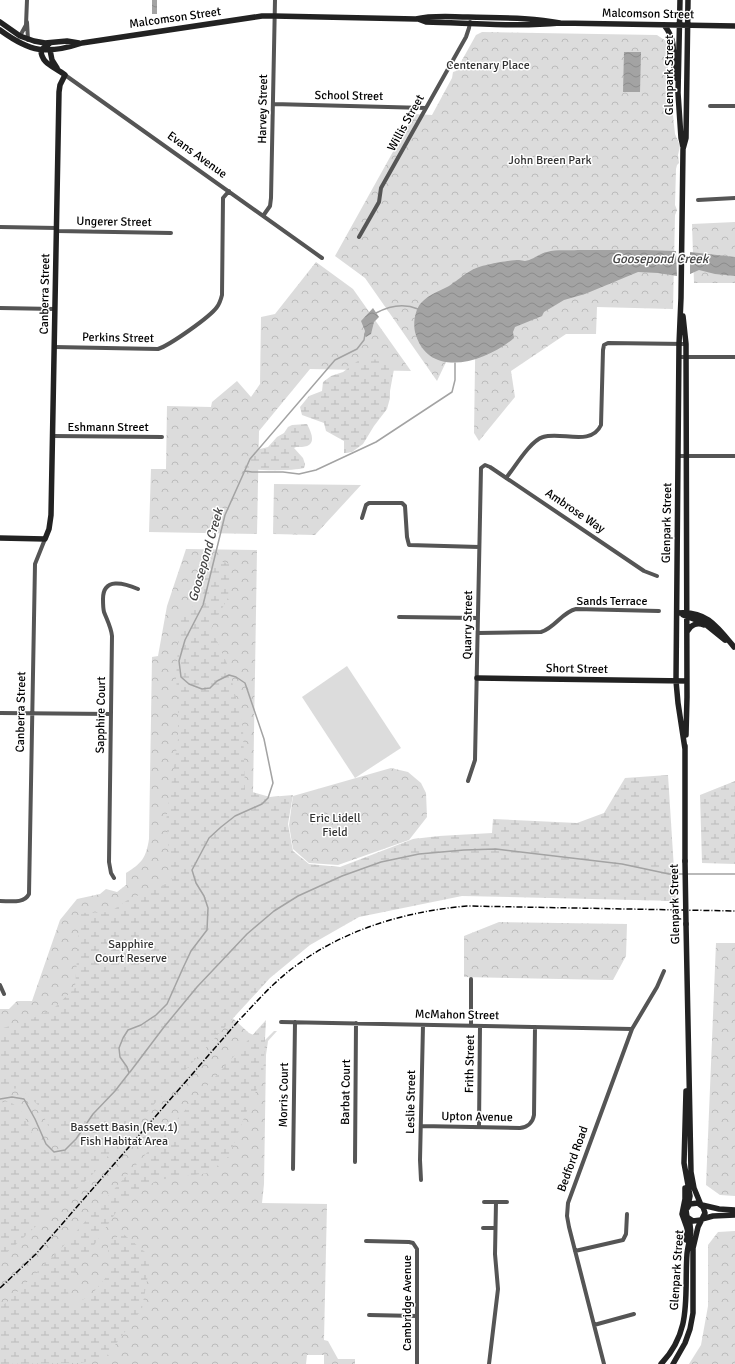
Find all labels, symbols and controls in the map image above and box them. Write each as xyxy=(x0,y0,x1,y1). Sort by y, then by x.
street label: Malcomson Street xyxy=(128,4,222,32)
street label: Malcomson Street xyxy=(602,6,694,22)
street label: Glenpark Street xyxy=(662,35,677,115)
park label: Centenary Place xyxy=(446,58,530,73)
street label: Harvey Street xyxy=(255,74,271,144)
street label: School Street xyxy=(314,88,384,104)
street label: Willis Street xyxy=(384,92,428,154)
street label: Evans Avenue xyxy=(164,128,230,182)
park label: John Breen Park xyxy=(509,153,591,168)
street label: Ungerer Street xyxy=(76,214,152,230)
water label: Goosepond Creek xyxy=(612,251,710,267)
street label: Canberra Street xyxy=(37,253,53,335)
street label: Perkins Street xyxy=(82,330,154,346)
street label: Eshmann Street xyxy=(67,420,149,435)
street label: Glenpark Street xyxy=(659,483,675,563)
street label: Ambrose Way xyxy=(542,486,608,537)
water label: Goosepond Creek xyxy=(185,505,227,604)
street label: Quarry Street xyxy=(460,590,476,660)
street label: Sands Terrace xyxy=(577,594,647,609)
street label: Short Street xyxy=(546,661,608,677)
street label: Canberra Street xyxy=(13,671,29,753)
street label: Sapphire Court xyxy=(93,676,109,754)
park label: Eric Lidell Field xyxy=(309,811,361,840)
street label: Glenpark Street xyxy=(667,864,683,944)
park label: Sapphire Court Reserve xyxy=(95,937,167,966)
street label: McMahon Street xyxy=(415,1007,499,1023)
street label: Frith Street xyxy=(462,1035,478,1093)
street label: Barbat Court xyxy=(338,1059,354,1125)
street label: Morris Court xyxy=(276,1062,292,1128)
street label: Leslie Street xyxy=(403,1070,419,1134)
street label: Upton Avenue xyxy=(441,1109,513,1125)
park label: Bassett Basin (Rev.1) Fish Habitat Area xyxy=(70,1120,178,1149)
street label: Bedford Road xyxy=(554,1124,592,1194)
street label: Glenpark Street xyxy=(667,1229,687,1311)
street label: Cambridge Avenue xyxy=(400,1255,415,1351)

